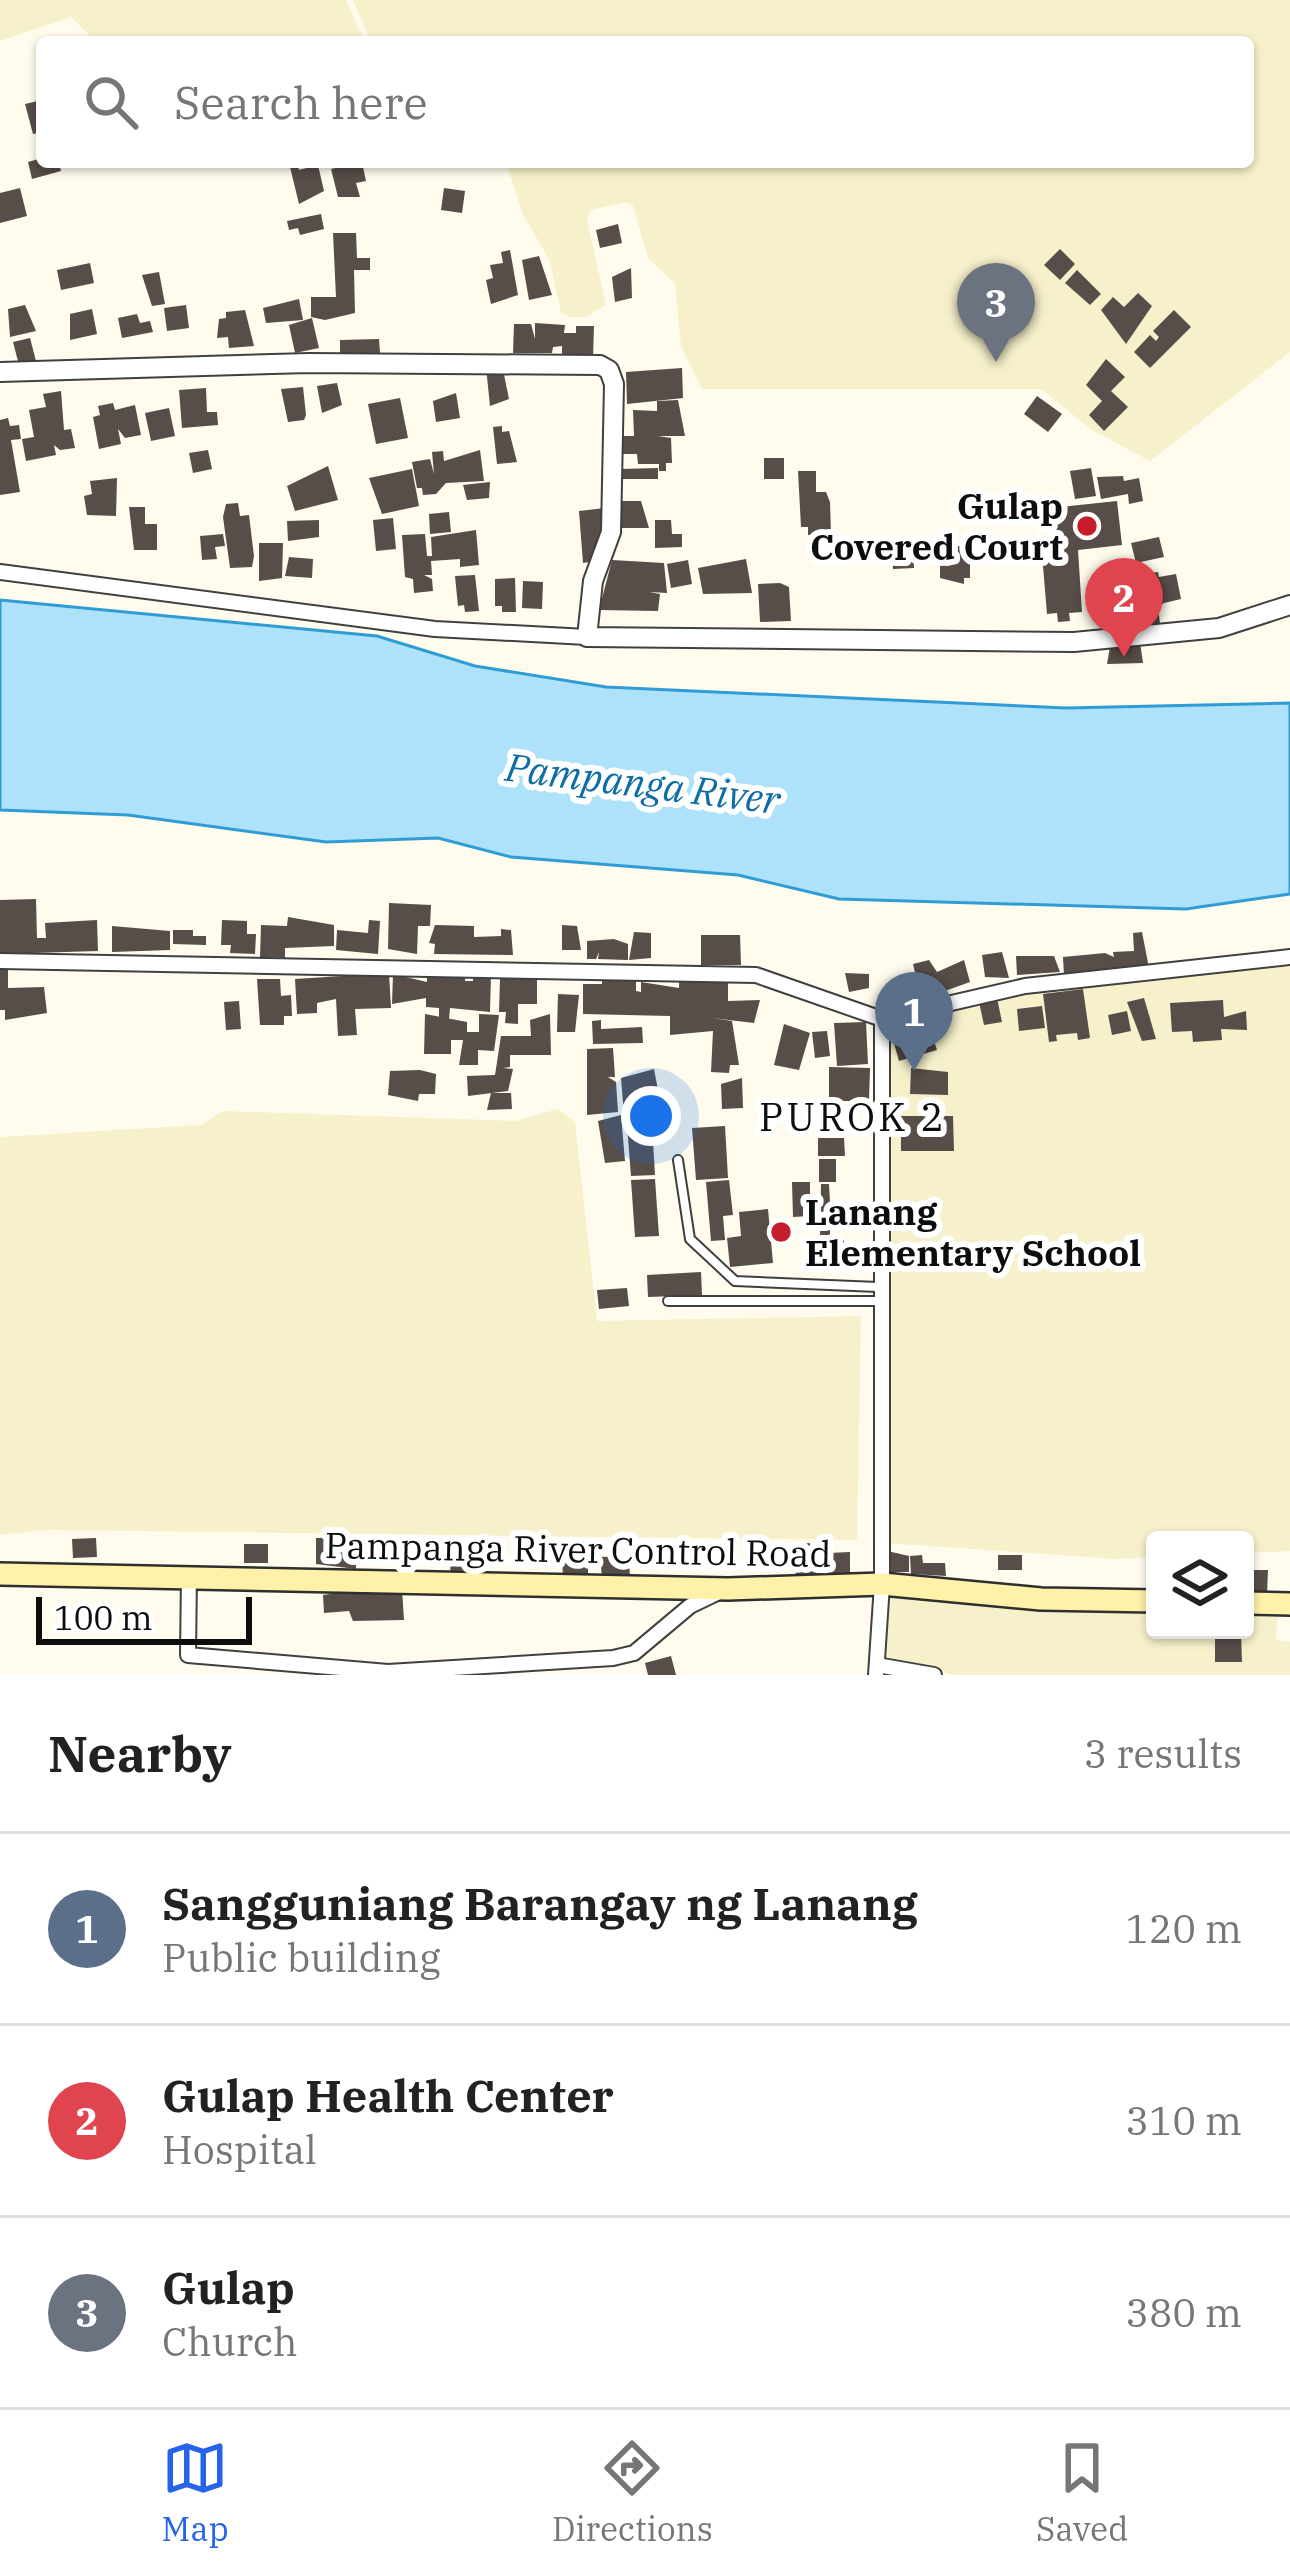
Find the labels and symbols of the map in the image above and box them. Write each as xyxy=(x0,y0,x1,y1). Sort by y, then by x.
pin: 3 xyxy=(957,263,1035,362)
place label: Gulap Covered Court xyxy=(810,482,1063,570)
marker: Gulap Covered Court xyxy=(1074,513,1100,539)
pin: 2 xyxy=(1085,558,1163,657)
water label: Pampanga River xyxy=(502,741,784,825)
pin: 1 xyxy=(875,972,953,1071)
your location xyxy=(621,1086,681,1146)
district label: PUROK 2 xyxy=(759,1091,947,1142)
place label: Lanang Elementary School xyxy=(805,1188,1141,1276)
marker: Lanang Elementary School xyxy=(768,1219,794,1245)
street label: Pampanga River Control Road xyxy=(324,1521,832,1577)
scale bar xyxy=(36,1591,252,1644)

